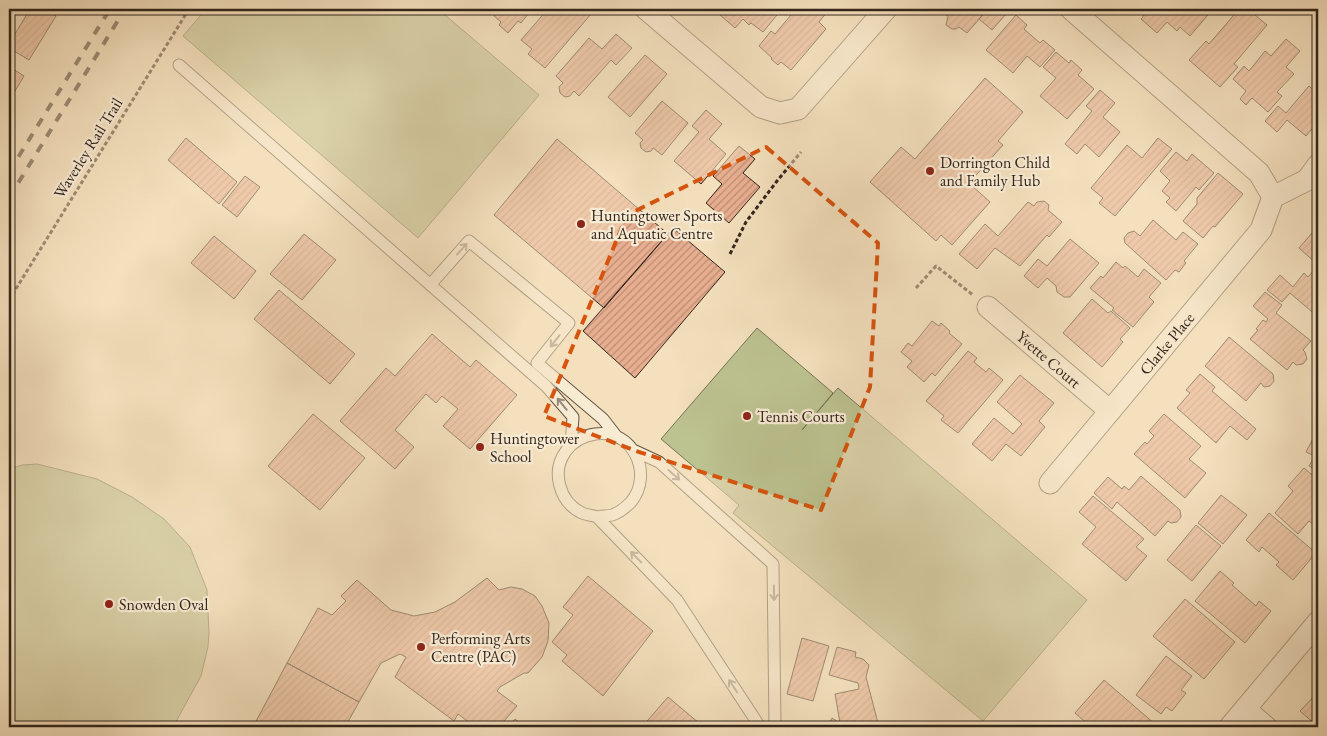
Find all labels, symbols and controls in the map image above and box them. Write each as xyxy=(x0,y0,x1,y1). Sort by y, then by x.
street label: Waverley Rail Trail xyxy=(49,94,127,202)
place label: Dorrington Child and Family Hub xyxy=(940,152,1051,191)
marker: Dorrington Child and Family Hub xyxy=(924,165,936,177)
place label: Huntingtower Sports and Aquatic Centre xyxy=(591,205,722,244)
marker: Huntingtower Sports and Aquatic Centre xyxy=(575,218,587,230)
one-way arrow xyxy=(457,242,468,255)
street label: Clarke Place xyxy=(1134,308,1199,379)
street label: Yvette Court xyxy=(1012,325,1086,392)
one-way arrow xyxy=(550,334,560,348)
one-way arrow xyxy=(556,398,567,411)
place label: Tennis Courts xyxy=(757,406,845,427)
marker: Tennis Courts xyxy=(741,410,753,422)
place label: Huntingtower School xyxy=(490,428,580,467)
marker: Huntingtower School xyxy=(474,441,486,453)
one-way arrow xyxy=(667,469,680,481)
one-way arrow xyxy=(630,551,642,564)
one-way arrow xyxy=(769,584,779,601)
place label: Snowden Oval xyxy=(119,594,208,615)
marker: Snowden Oval xyxy=(103,598,115,610)
place label: Performing Arts Centre (PAC) xyxy=(431,628,530,667)
marker: Performing Arts Centre (PAC) xyxy=(415,641,427,653)
one-way arrow xyxy=(728,680,738,694)

